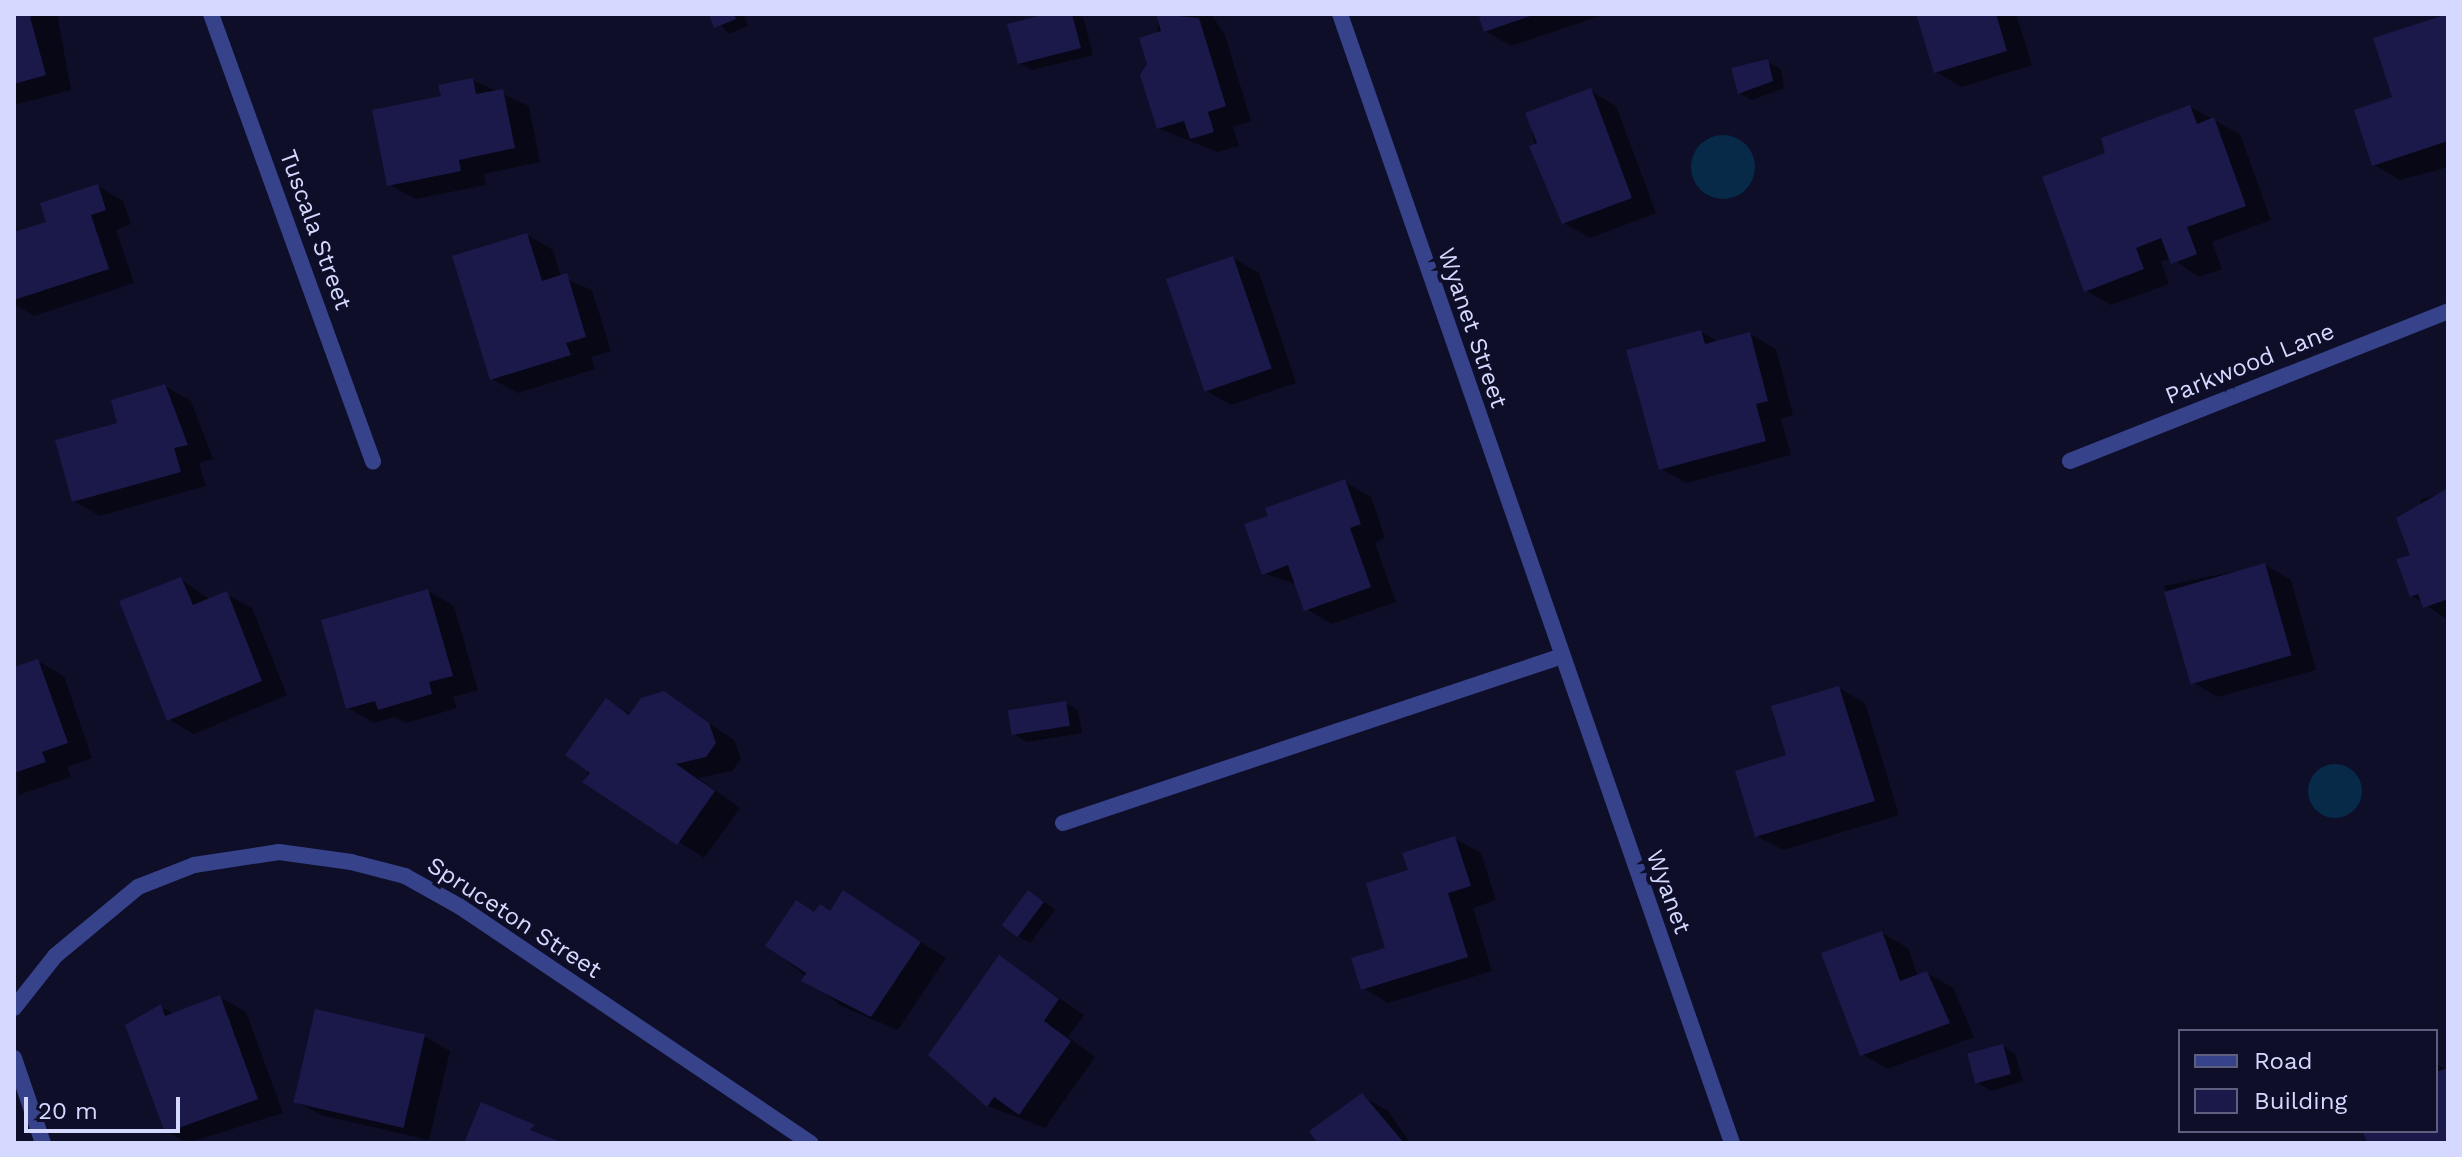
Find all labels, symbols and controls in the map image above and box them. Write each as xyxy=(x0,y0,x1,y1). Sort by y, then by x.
street label: Tuscala Street xyxy=(273,146,357,314)
street label: Wyanet Street xyxy=(1431,244,1513,412)
street label: Parkwood Lane xyxy=(2161,317,2339,411)
street label: Wyanet xyxy=(1640,846,1696,938)
street label: Spruceton Street xyxy=(422,851,606,985)
legend xyxy=(2178,1029,2438,1133)
text: Road xyxy=(2254,1047,2313,1075)
scale bar xyxy=(28,1081,184,1131)
text: Building xyxy=(2254,1087,2347,1115)
text: 20 m xyxy=(38,1097,98,1125)

